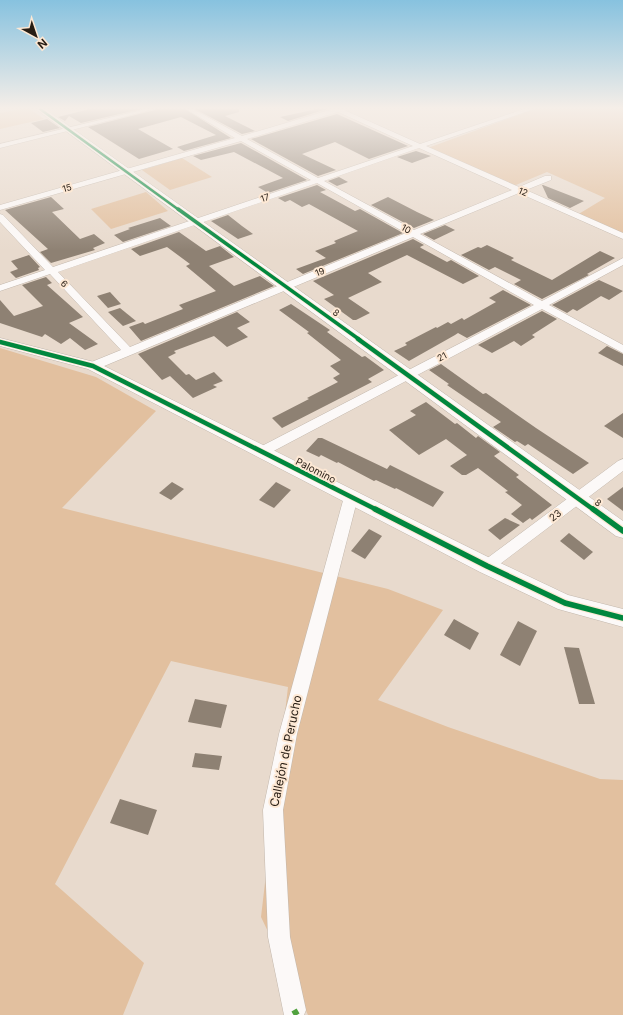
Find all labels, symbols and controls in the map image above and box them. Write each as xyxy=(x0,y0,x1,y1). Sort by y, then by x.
north arrow xyxy=(16,16,56,56)
text: N xyxy=(35,36,50,52)
street label: 15 xyxy=(61,181,73,194)
street label: 12 xyxy=(517,185,530,198)
street label: 17 xyxy=(259,191,271,204)
street label: 10 xyxy=(399,221,413,236)
street label: 19 xyxy=(313,265,327,278)
street label: 6 xyxy=(58,278,71,290)
street label: 8 xyxy=(331,307,342,319)
street label: 21 xyxy=(435,350,448,364)
street label: Palomino xyxy=(294,455,338,485)
street label: 8 xyxy=(593,497,604,509)
street label: 23 xyxy=(546,507,564,523)
street label: Callejón de Perucho xyxy=(266,694,305,808)

